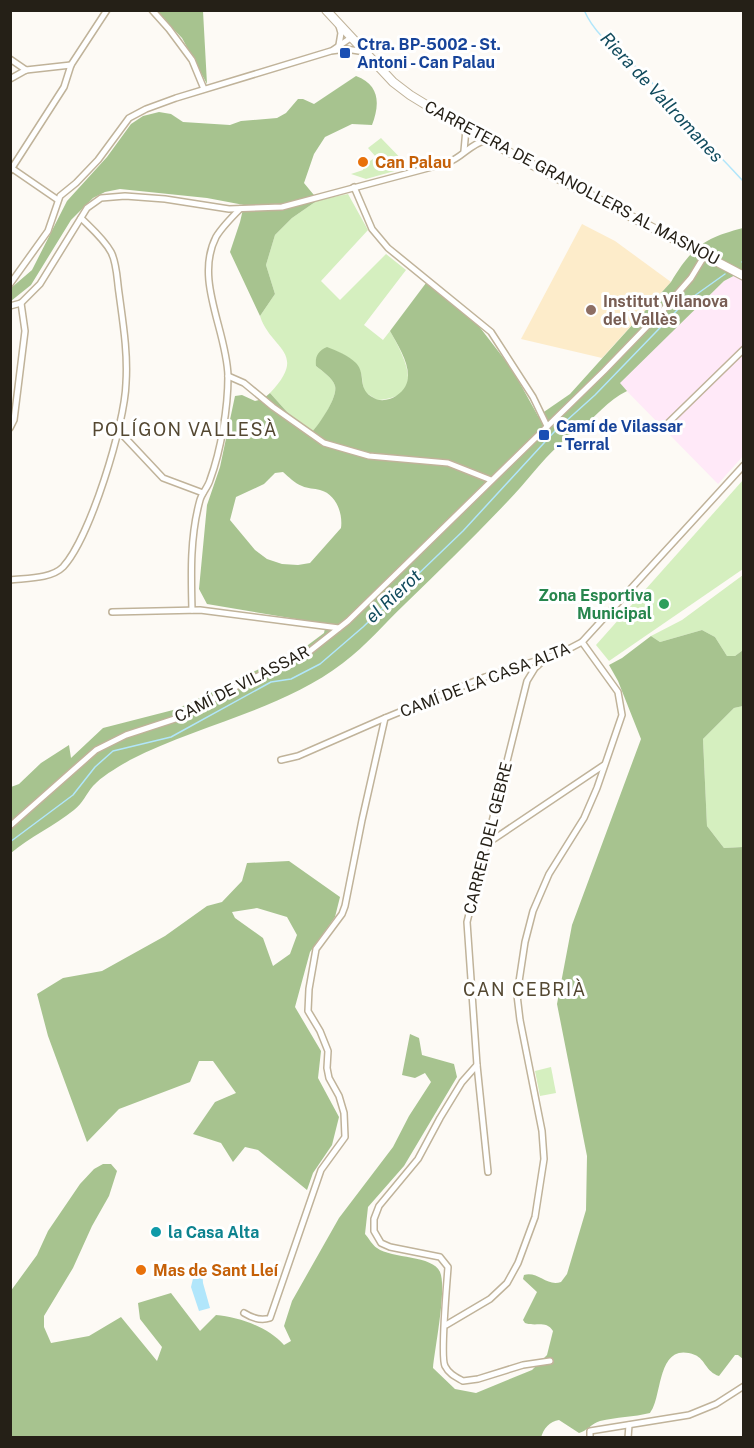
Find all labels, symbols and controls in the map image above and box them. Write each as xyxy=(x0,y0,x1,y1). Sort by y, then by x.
water label: Riera de Vallromanes xyxy=(596,28,728,166)
place label: Ctra. BP-5002 - St. Antoni - Can Palau xyxy=(357,35,501,72)
marker: Ctra. BP-5002 - St. Antoni - Can Palau xyxy=(338,46,352,60)
street label: CARRETERA DE GRANOLLERS AL MASNOU xyxy=(421,97,723,269)
place label: Can Palau xyxy=(375,153,451,172)
marker: Can Palau xyxy=(356,155,370,169)
place label: Institut Vilanova del Vallès xyxy=(603,292,728,329)
marker: Institut Vilanova del Vallès xyxy=(584,303,598,317)
place label: Camí de Vilassar - Terral xyxy=(556,417,683,454)
district label: POLÍGON VALLESÀ xyxy=(92,418,278,440)
marker: Camí de Vilassar - Terral xyxy=(537,428,551,442)
water label: el Rierot xyxy=(361,565,425,627)
place label: Zona Esportiva Municipal xyxy=(538,586,652,623)
marker: Zona Esportiva Municipal xyxy=(657,597,671,611)
street label: CAMÍ DE LA CASA ALTA xyxy=(397,638,573,721)
street label: CAMÍ DE VILASSAR xyxy=(171,641,313,726)
street label: CARRER DEL GEBRE xyxy=(460,760,516,916)
district label: CAN CEBRIÀ xyxy=(463,978,587,1000)
place label: la Casa Alta xyxy=(168,1223,259,1242)
marker: la Casa Alta xyxy=(149,1225,163,1239)
place label: Mas de Sant Lleí xyxy=(153,1261,279,1280)
marker: Mas de Sant Lleí xyxy=(134,1263,148,1277)

